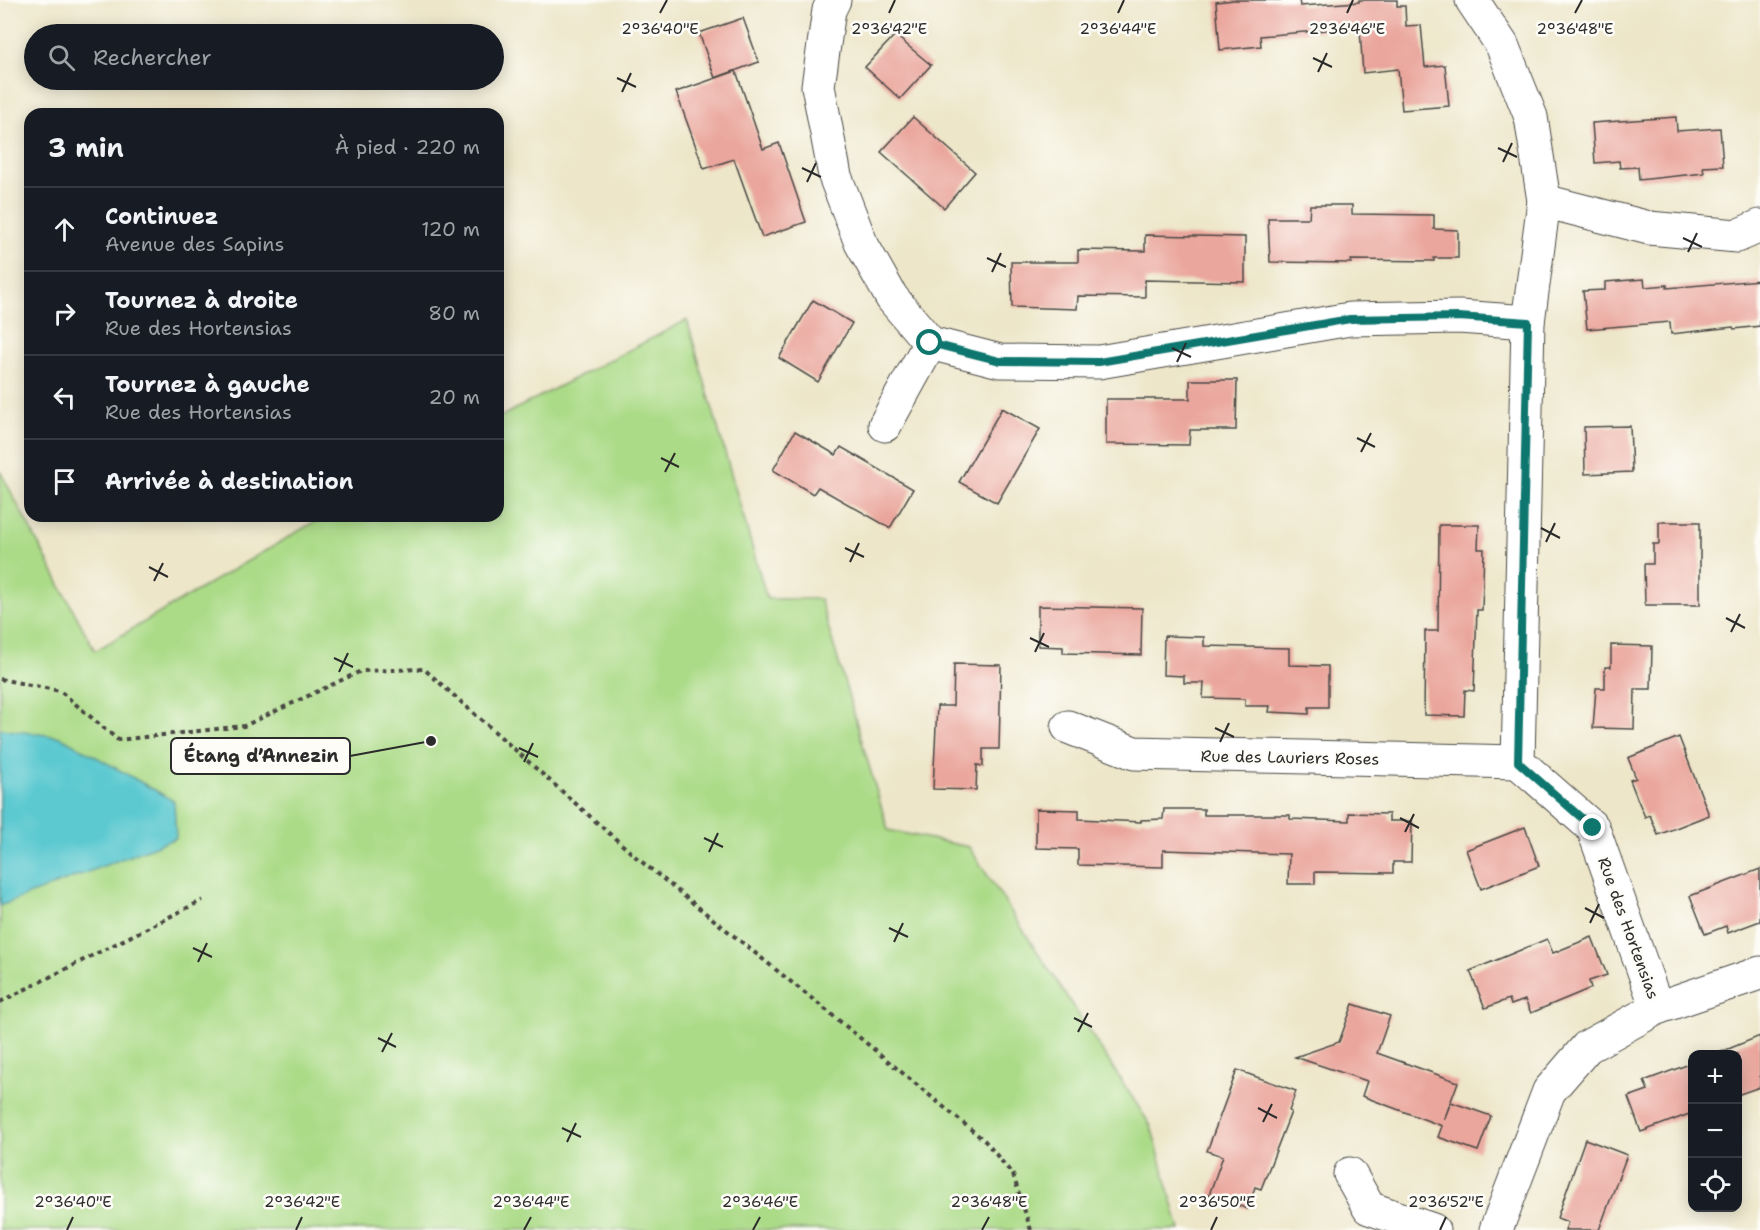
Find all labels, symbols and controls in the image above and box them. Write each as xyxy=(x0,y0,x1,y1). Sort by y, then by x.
text: 2°36'40"E xyxy=(621,19,699,39)
text: 2°36'42"E xyxy=(851,19,927,39)
text: 2°36'44"E xyxy=(1080,19,1156,39)
text: 2°36'46"E xyxy=(1309,19,1385,39)
text: 2°36'48"E xyxy=(1537,19,1613,39)
search box xyxy=(24,24,504,90)
icon: search xyxy=(45,41,78,74)
text: Rechercher xyxy=(93,43,212,72)
text: 3 min xyxy=(48,130,124,165)
text: À pied · 220 m xyxy=(335,134,480,160)
text: Continuez xyxy=(105,202,218,231)
icon: ahead xyxy=(48,213,81,246)
text: 120 m xyxy=(421,216,480,242)
text: Avenue des Sapins xyxy=(105,231,284,257)
text: Tournez à droite xyxy=(105,286,298,315)
icon: right xyxy=(48,297,81,330)
text: 80 m xyxy=(428,300,480,326)
text: Rue des Hortensias xyxy=(105,315,292,341)
route start xyxy=(916,329,942,355)
text: Tournez à gauche xyxy=(105,370,310,399)
icon: left xyxy=(48,381,81,414)
text: 20 m xyxy=(429,384,480,410)
text: Rue des Hortensias xyxy=(105,399,292,425)
icon: arrive xyxy=(48,465,81,498)
text: Arrivée à destination xyxy=(105,467,353,496)
callout: Étang d’Annezin xyxy=(171,738,350,774)
text: Étang d’Annezin xyxy=(184,742,338,768)
street label: Rue des Lauriers Roses xyxy=(1200,745,1380,770)
route end xyxy=(1579,814,1605,840)
street label: Rue des Hortensias xyxy=(1593,854,1664,1002)
map controls xyxy=(1688,1050,1742,1212)
button: + xyxy=(1688,1050,1742,1104)
button: − xyxy=(1688,1104,1742,1158)
button: locate xyxy=(1688,1158,1742,1212)
text: 2°36'40"E xyxy=(34,1192,112,1212)
text: 2°36'42"E xyxy=(264,1192,340,1212)
text: 2°36'44"E xyxy=(493,1192,569,1212)
text: 2°36'46"E xyxy=(722,1192,798,1212)
text: 2°36'48"E xyxy=(951,1192,1027,1212)
text: 2°36'50"E xyxy=(1179,1192,1255,1212)
text: 2°36'52"E xyxy=(1408,1192,1484,1212)

